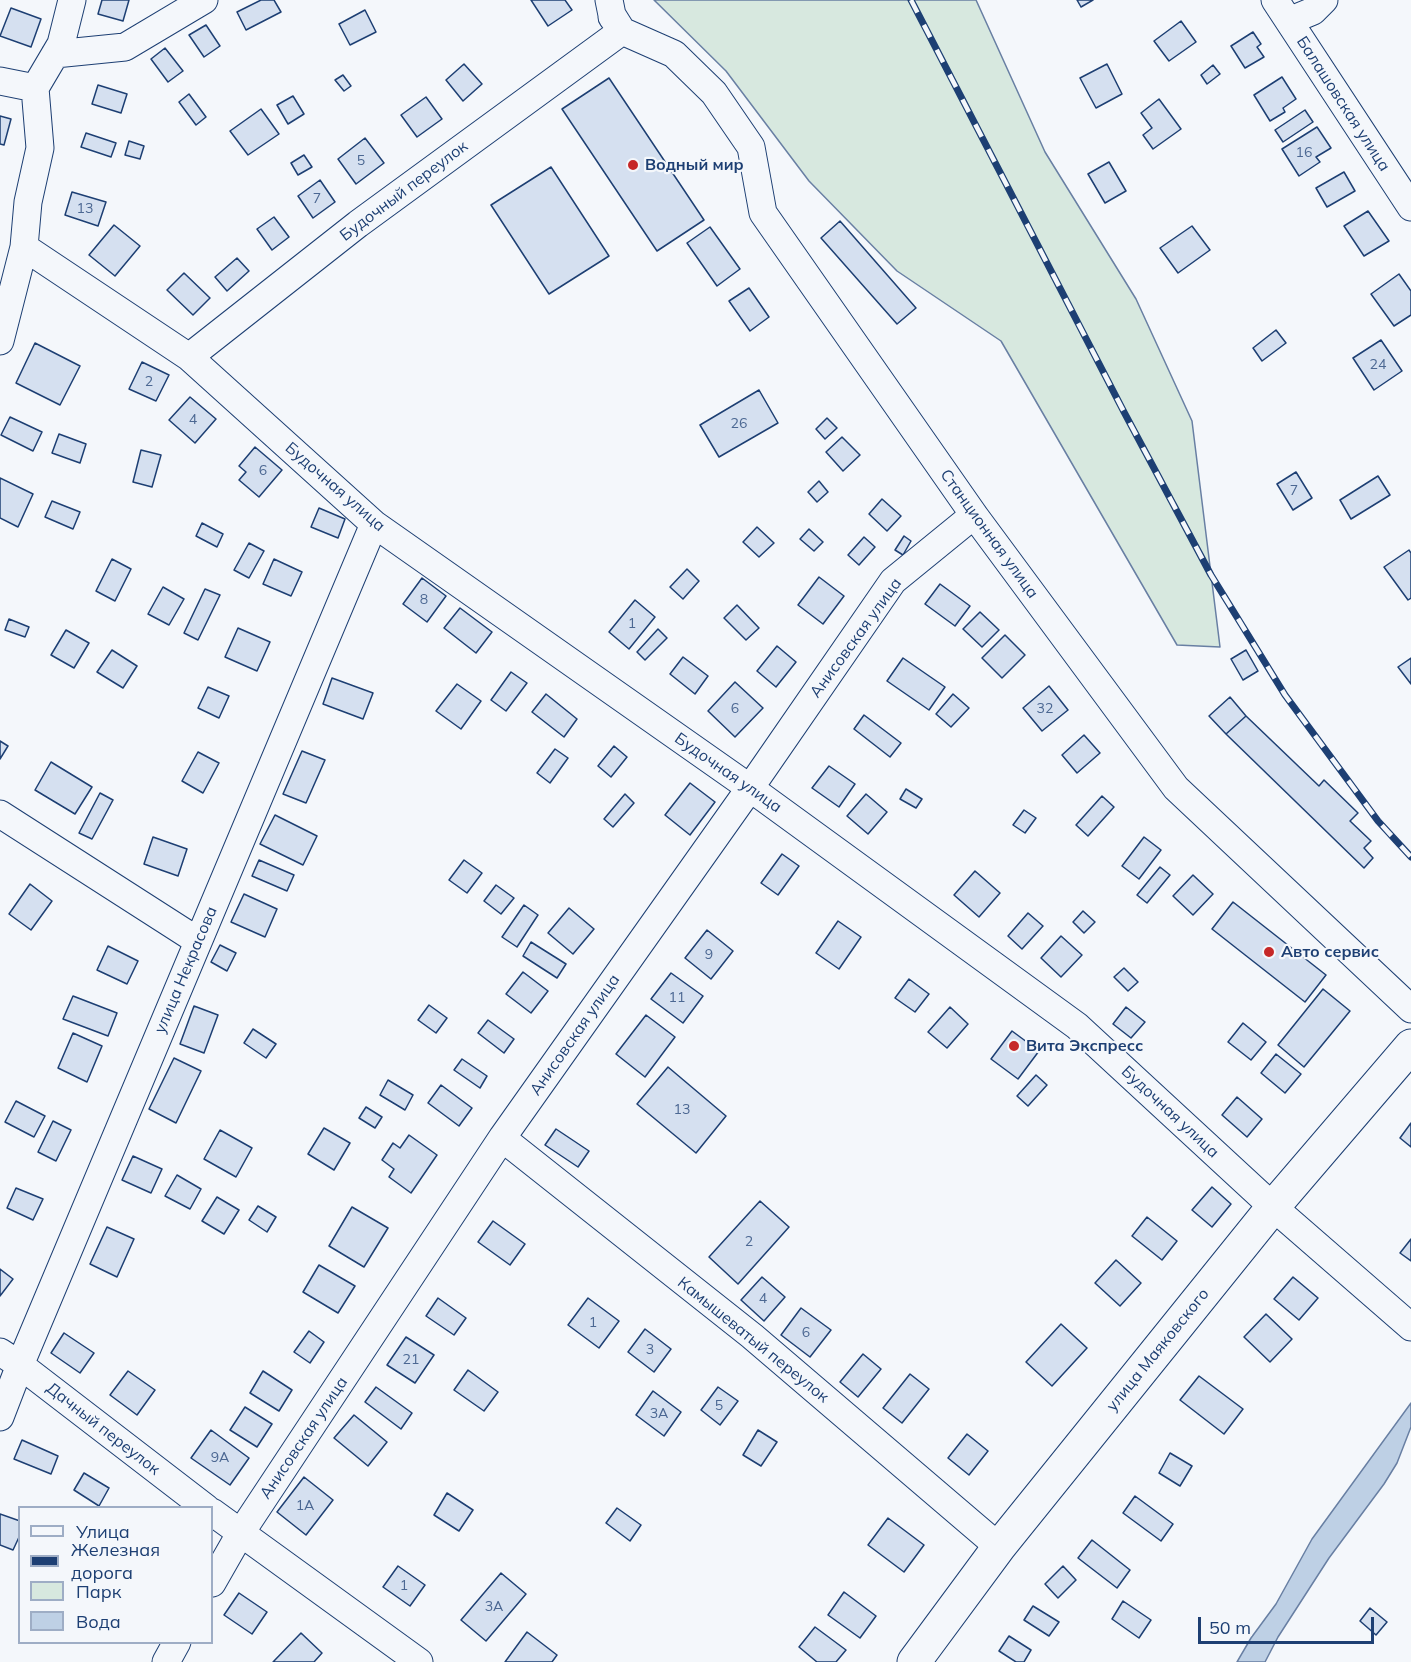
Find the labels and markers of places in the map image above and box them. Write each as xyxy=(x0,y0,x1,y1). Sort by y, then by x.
place label: Водный мир xyxy=(645,155,744,175)
marker: Водный мир xyxy=(626,158,640,172)
place label: Авто сервис xyxy=(1281,942,1379,962)
marker: Авто сервис xyxy=(1262,945,1276,959)
place label: Вита Экспресс xyxy=(1026,1036,1143,1056)
marker: Вита Экспресс xyxy=(1007,1039,1021,1053)

